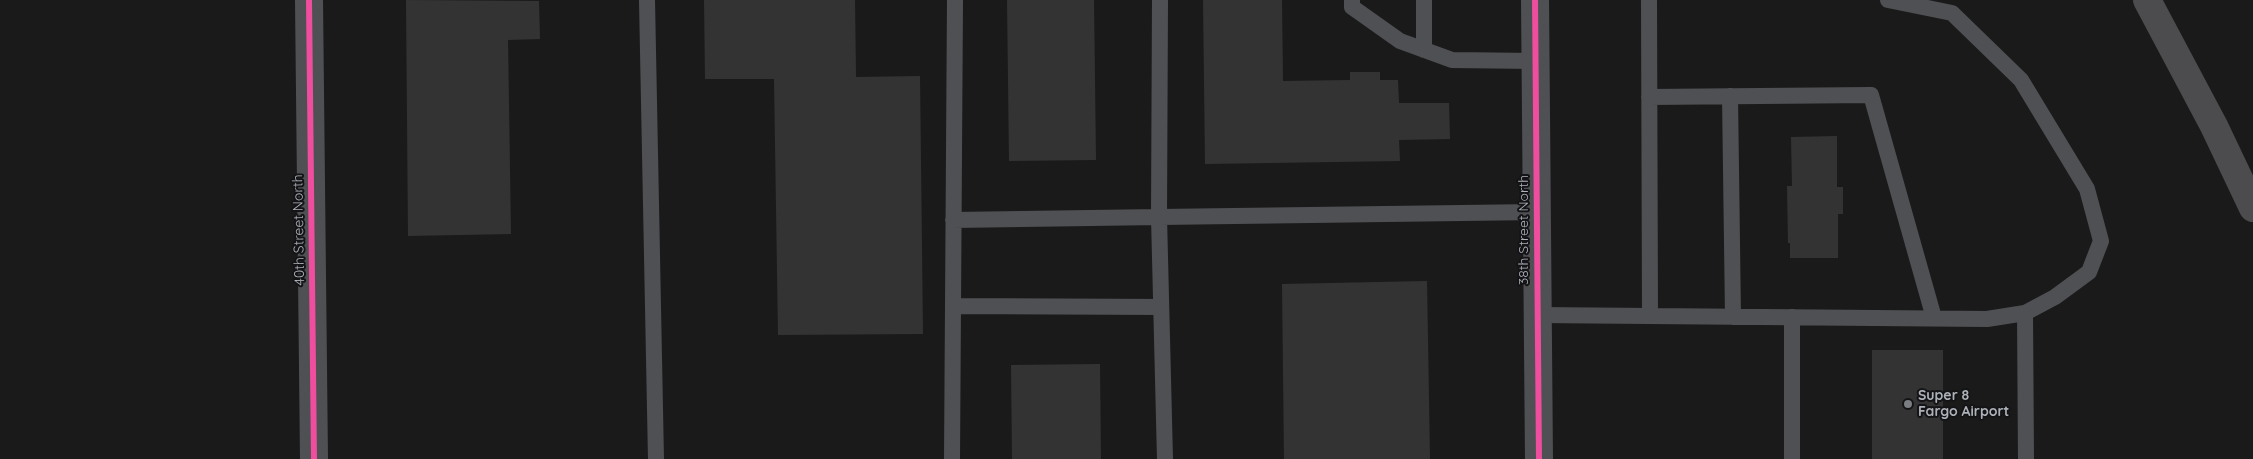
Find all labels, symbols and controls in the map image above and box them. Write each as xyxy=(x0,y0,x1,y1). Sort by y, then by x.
street label: 40th Street North xyxy=(290,174,308,286)
street label: 38th Street North xyxy=(1516,175,1532,285)
place label: Super 8 Fargo Airport xyxy=(1918,388,2009,421)
marker: Super 8 Fargo Airport xyxy=(1902,398,1914,410)

